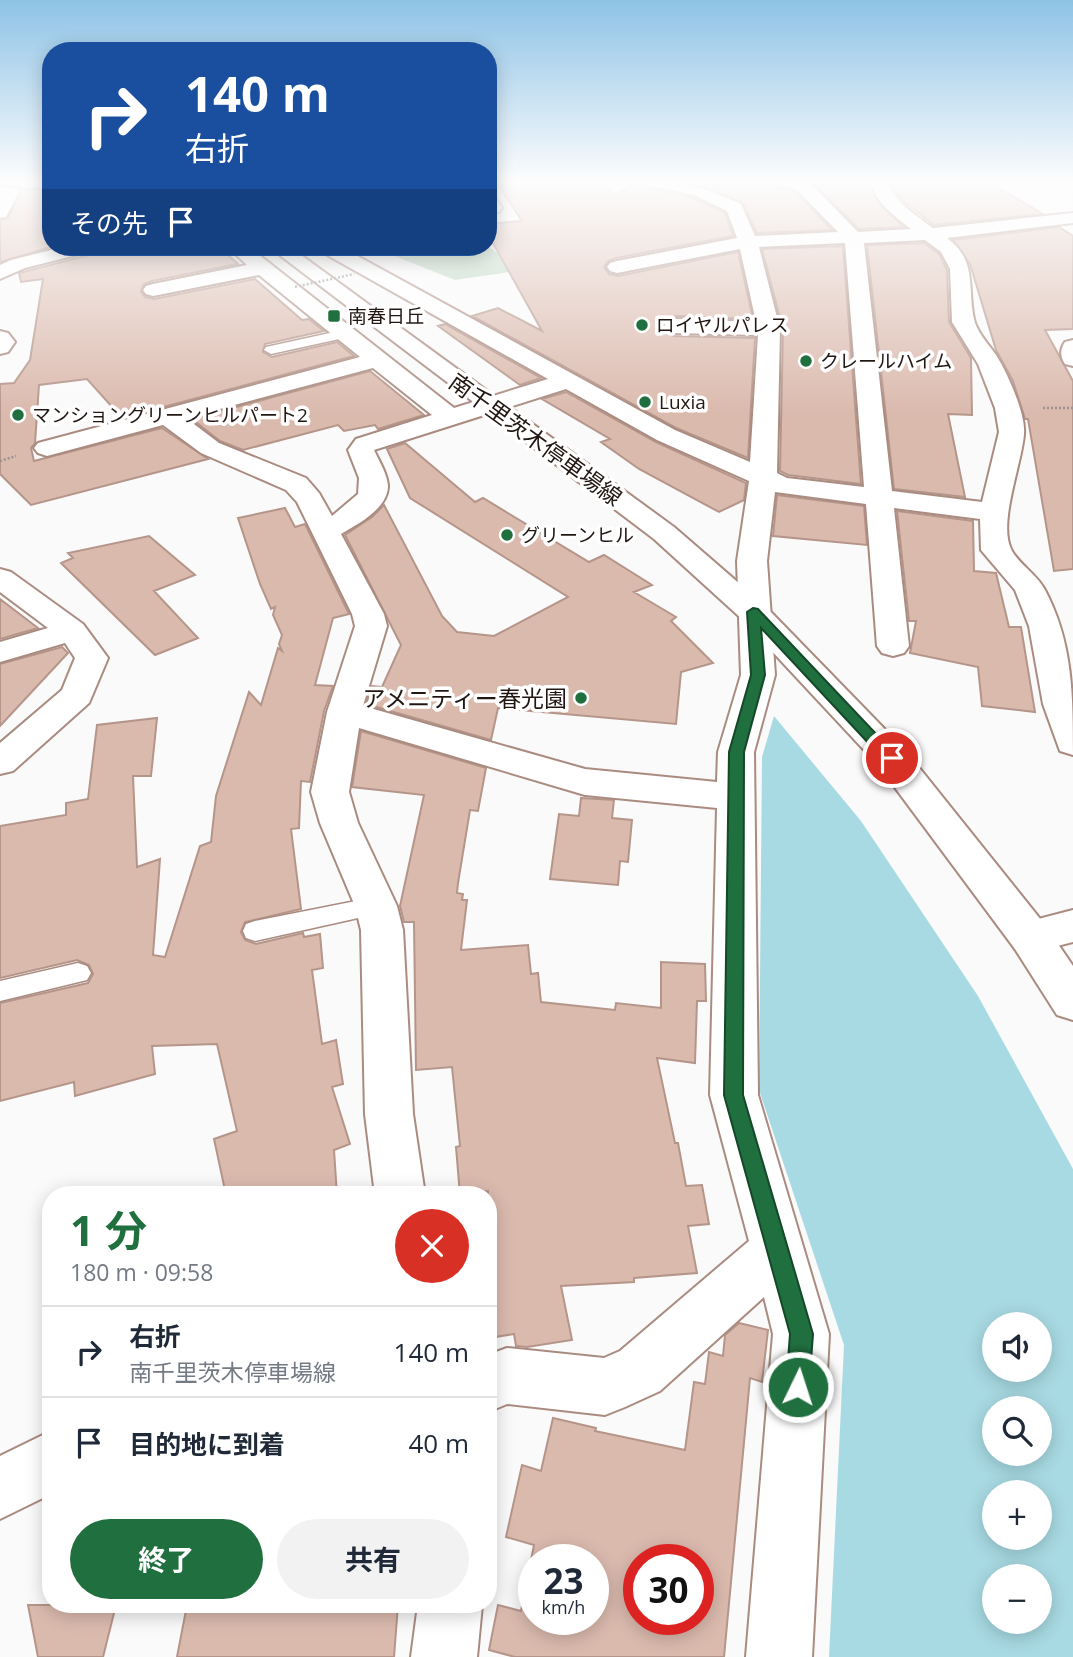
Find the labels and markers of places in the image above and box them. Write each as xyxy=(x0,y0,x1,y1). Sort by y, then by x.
place label: 南春日丘 xyxy=(348,303,424,329)
marker: 南春日丘 xyxy=(326,308,342,324)
place label: ロイヤルパレス xyxy=(656,312,788,338)
marker: ロイヤルパレス xyxy=(634,317,650,333)
place label: クレールハイム xyxy=(820,348,952,374)
marker: クレールハイム xyxy=(798,353,814,369)
place label: Luxia xyxy=(659,389,706,415)
marker: Luxia xyxy=(637,394,653,410)
place label: マンショングリーンヒルパート2 xyxy=(32,402,308,428)
marker: マンショングリーンヒルパート2 xyxy=(10,407,26,423)
place label: グリーンヒル xyxy=(521,522,634,548)
marker: グリーンヒル xyxy=(499,527,515,543)
place label: アメニティー春光園 xyxy=(363,682,567,714)
marker: アメニティー春光園 xyxy=(573,690,589,706)
pin xyxy=(862,728,922,788)

